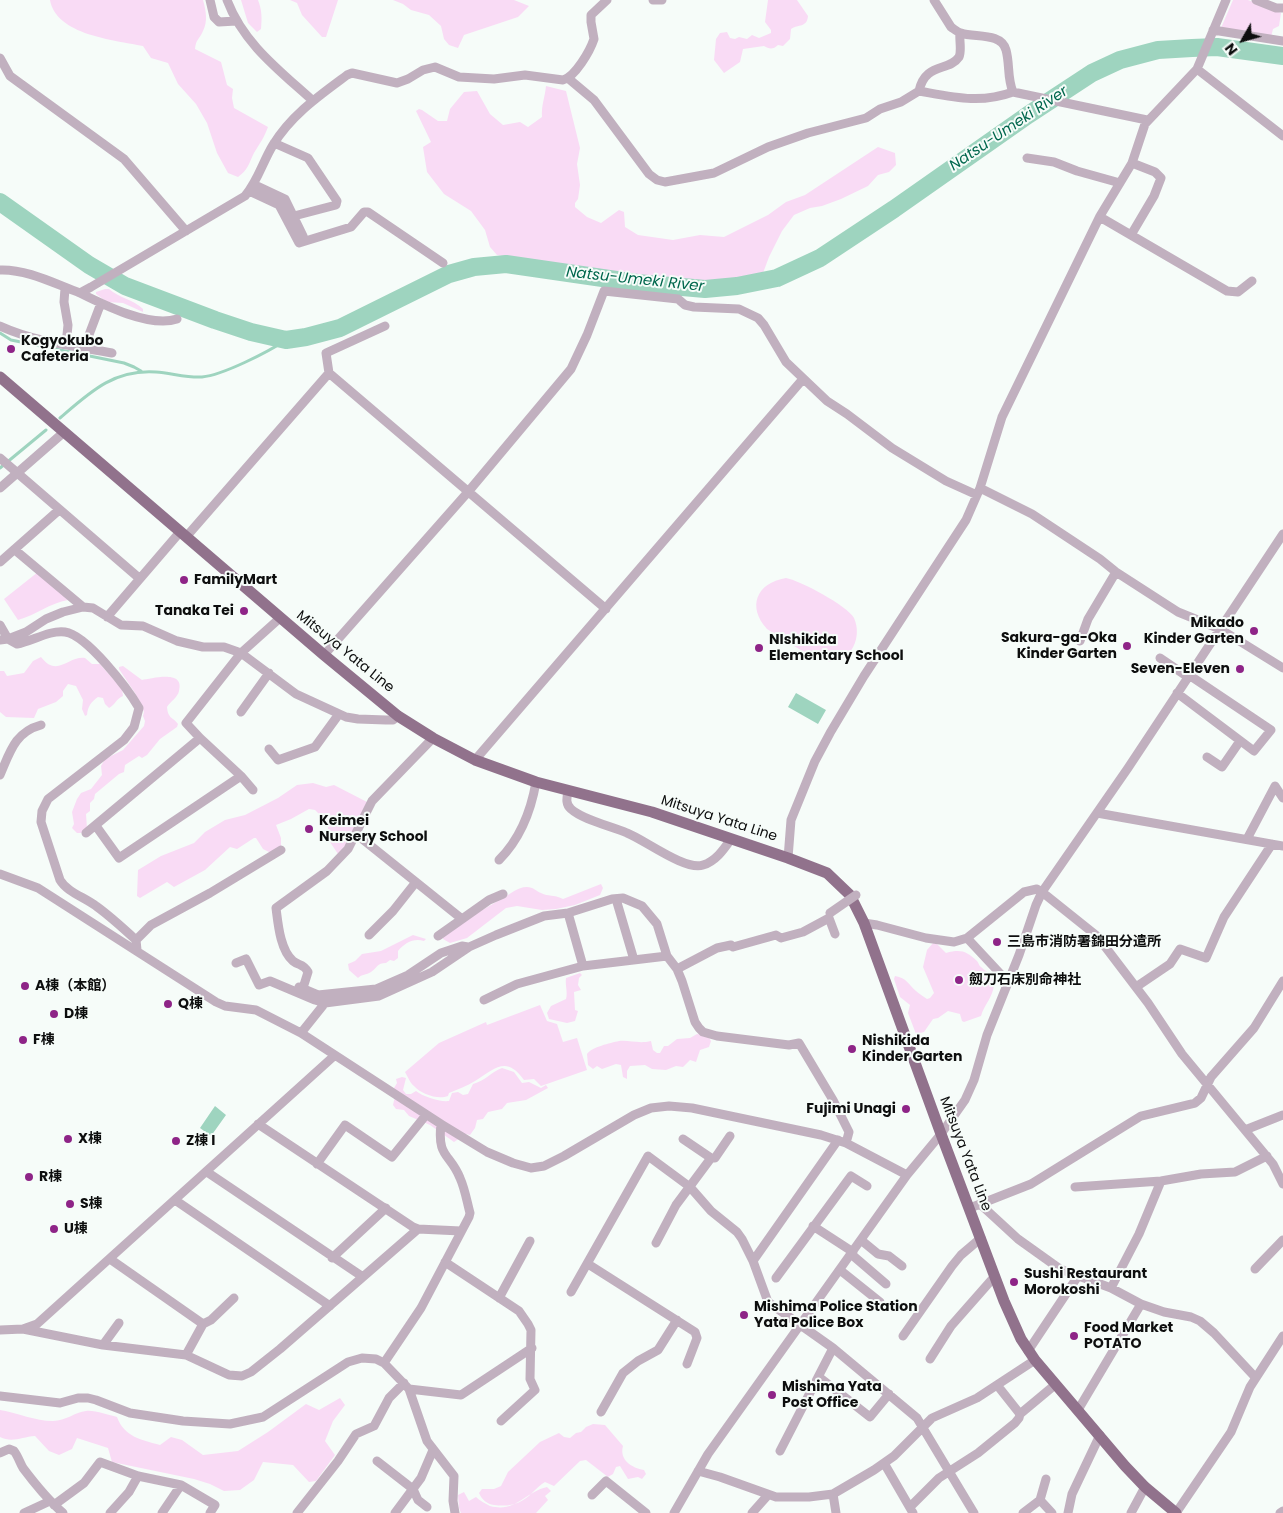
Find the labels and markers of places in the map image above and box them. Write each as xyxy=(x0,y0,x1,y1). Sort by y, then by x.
place label: Kogyokubo Cafeteria xyxy=(21,333,103,366)
marker: Kogyokubo Cafeteria xyxy=(5,343,17,355)
place label: FamilyMart xyxy=(194,572,277,588)
marker: FamilyMart xyxy=(178,574,190,586)
place label: Tanaka Tei xyxy=(155,603,234,619)
marker: Tanaka Tei xyxy=(238,605,250,617)
place label: Mikado Kinder Garten xyxy=(1144,615,1244,648)
marker: Mikado Kinder Garten xyxy=(1248,625,1260,637)
place label: Sakura-ga-Oka Kinder Garten xyxy=(1001,630,1117,662)
place label: NIshikida Elementary School xyxy=(769,632,904,664)
marker: Sakura-ga-Oka Kinder Garten xyxy=(1121,640,1133,652)
marker: NIshikida Elementary School xyxy=(753,642,765,654)
place label: Seven-Eleven xyxy=(1131,661,1230,677)
marker: Seven-Eleven xyxy=(1234,663,1246,675)
place label: Keimei Nursery School xyxy=(319,813,428,846)
marker: Keimei Nursery School xyxy=(303,823,315,835)
place label: 三島市消防署錦田分遣所 xyxy=(1007,934,1161,950)
marker: 三島市消防署錦田分遣所 xyxy=(991,936,1003,948)
place label: 劔刀石床別命神社 xyxy=(969,972,1081,988)
marker: 劔刀石床別命神社 xyxy=(953,974,965,986)
place label: A棟（本館） xyxy=(35,978,115,994)
marker: A棟（本館） xyxy=(19,980,31,992)
place label: Q棟 xyxy=(178,996,203,1012)
marker: Q棟 xyxy=(162,998,174,1010)
place label: D棟 xyxy=(64,1006,88,1022)
marker: D棟 xyxy=(48,1008,60,1020)
place label: F棟 xyxy=(33,1032,55,1048)
place label: Nishikida Kinder Garten xyxy=(862,1033,962,1066)
marker: F棟 xyxy=(17,1034,29,1046)
marker: Nishikida Kinder Garten xyxy=(846,1043,858,1055)
place label: Fujimi Unagi xyxy=(806,1101,896,1117)
marker: Fujimi Unagi xyxy=(900,1103,912,1115)
place label: X棟 xyxy=(78,1131,102,1147)
marker: X棟 xyxy=(62,1133,74,1145)
place label: Z棟 I xyxy=(186,1133,215,1149)
marker: Z棟 I xyxy=(170,1135,182,1147)
place label: R棟 xyxy=(39,1169,62,1185)
marker: R棟 xyxy=(23,1171,35,1183)
place label: S棟 xyxy=(80,1196,103,1212)
marker: S棟 xyxy=(64,1198,76,1210)
place label: U棟 xyxy=(64,1221,88,1237)
marker: U棟 xyxy=(48,1223,60,1235)
place label: Sushi Restaurant Morokoshi xyxy=(1024,1266,1147,1298)
marker: Sushi Restaurant Morokoshi xyxy=(1008,1276,1020,1288)
place label: Mishima Police Station Yata Police Box xyxy=(754,1299,918,1331)
marker: Mishima Police Station Yata Police Box xyxy=(738,1309,750,1321)
place label: Food Market POTATO xyxy=(1084,1320,1173,1352)
marker: Food Market POTATO xyxy=(1068,1330,1080,1342)
place label: Mishima Yata Post Office xyxy=(782,1379,882,1411)
marker: Mishima Yata Post Office xyxy=(766,1389,778,1401)

